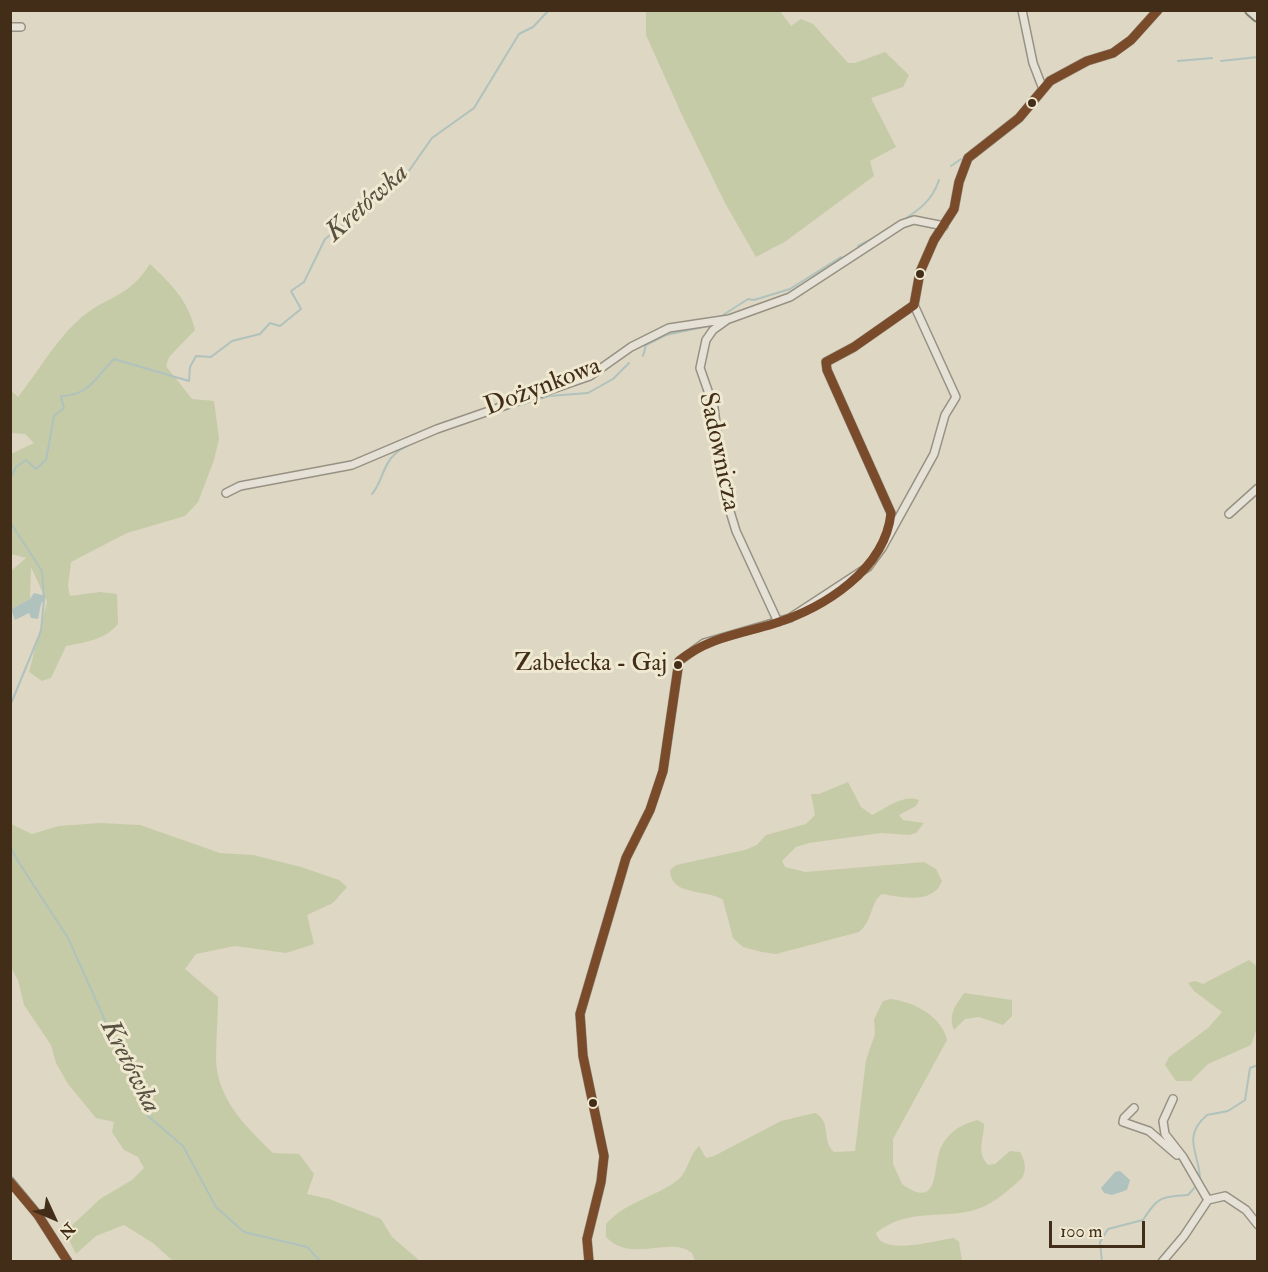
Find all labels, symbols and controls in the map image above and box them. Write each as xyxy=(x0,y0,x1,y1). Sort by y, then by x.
unlabelled marker xyxy=(1026,97,1038,109)
water label: Kretówka xyxy=(320,158,416,250)
unlabelled marker xyxy=(914,268,926,280)
street label: Dożynkowa xyxy=(480,352,606,424)
street label: Sadownicza xyxy=(690,390,746,514)
place label: Zabełecka - Gaj xyxy=(515,651,667,679)
marker: Zabełecka - Gaj xyxy=(672,659,684,671)
water label: Kretówka xyxy=(92,1015,166,1119)
unlabelled marker xyxy=(587,1097,599,1109)
north arrow xyxy=(24,1188,84,1248)
scale bar xyxy=(1052,1209,1148,1247)
text: N xyxy=(55,1218,79,1243)
text: 100 m xyxy=(1060,1220,1103,1243)

